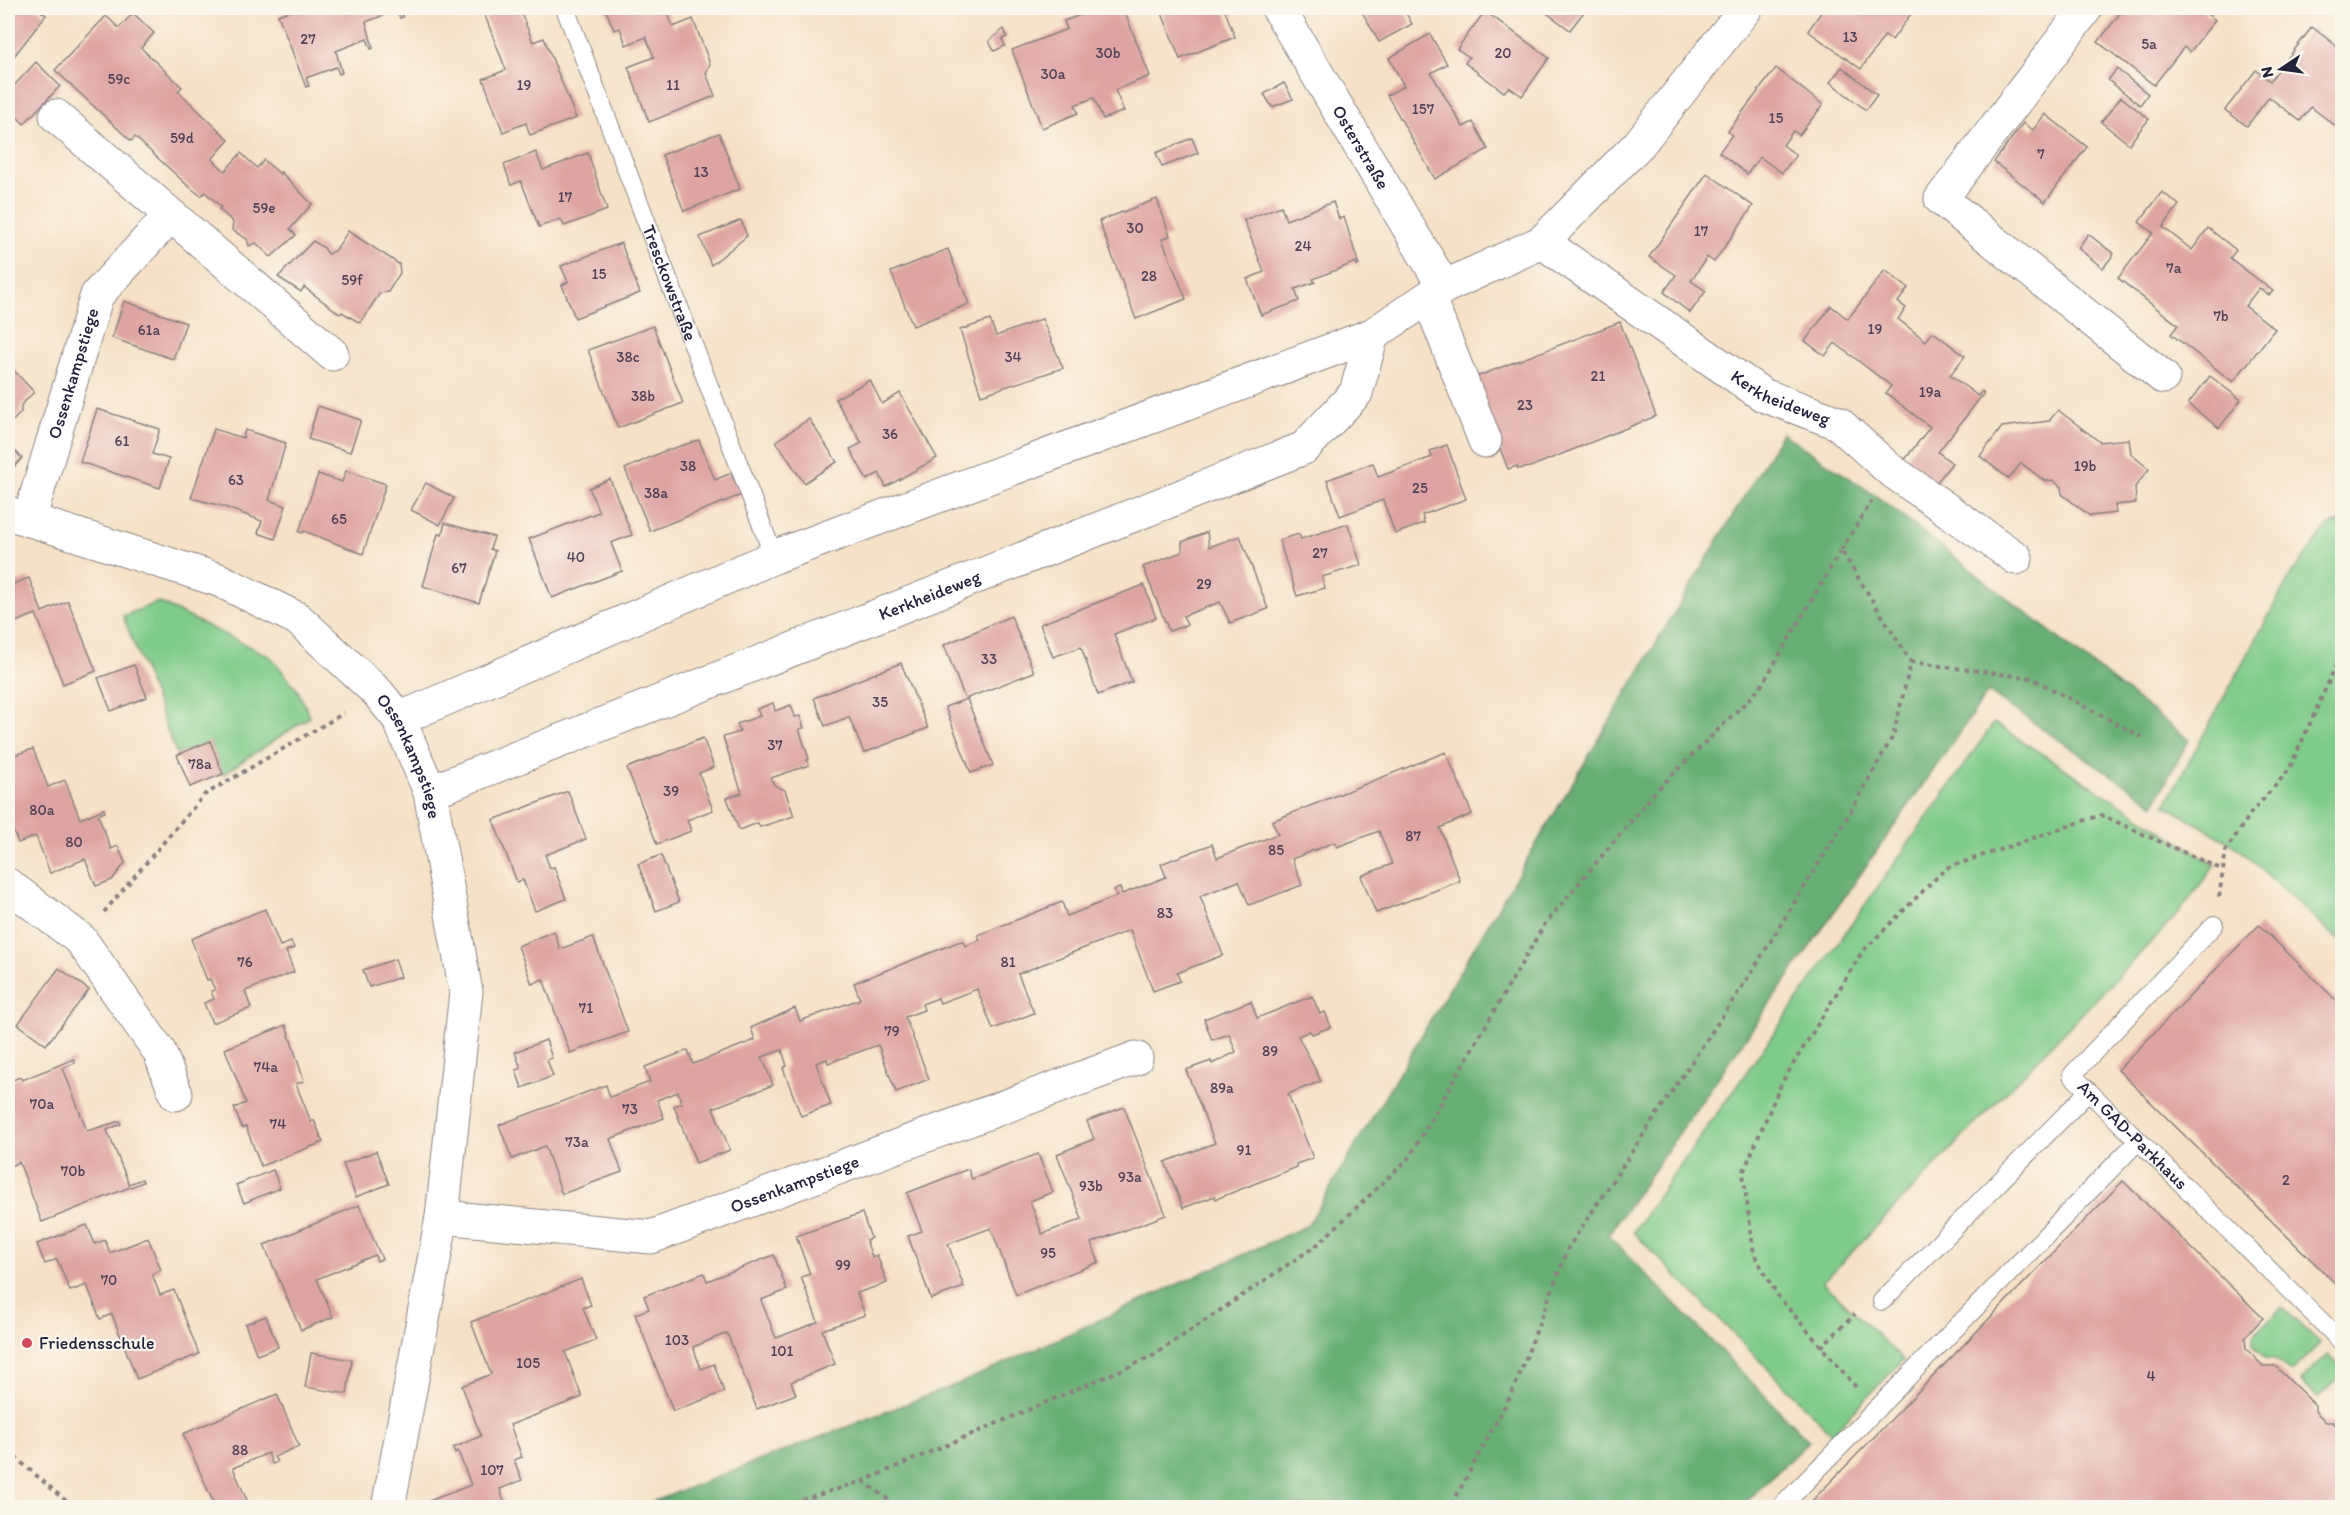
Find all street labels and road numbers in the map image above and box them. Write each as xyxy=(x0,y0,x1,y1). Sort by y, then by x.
street label: Osterstraße xyxy=(1327,101,1394,193)
street label: Tresckowstraße xyxy=(638,222,702,344)
street label: Ossenkampstiege xyxy=(43,305,103,442)
street label: Kerkheideweg xyxy=(1727,365,1834,430)
street label: Kerkheideweg xyxy=(876,565,984,625)
street label: Ossenkampstiege xyxy=(372,689,446,820)
street label: Am GAD-Parkhaus xyxy=(2073,1076,2192,1194)
street label: Ossenkampstiege xyxy=(727,1150,862,1218)

